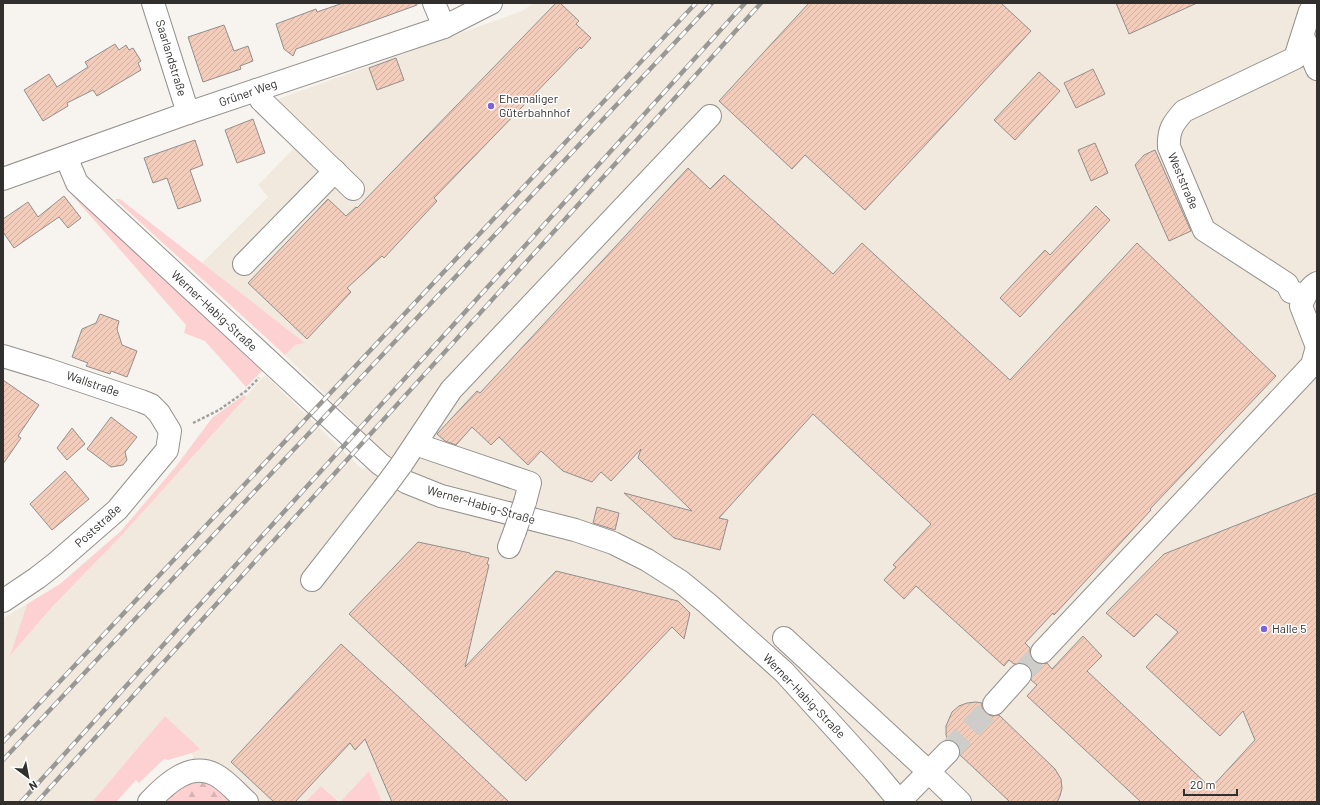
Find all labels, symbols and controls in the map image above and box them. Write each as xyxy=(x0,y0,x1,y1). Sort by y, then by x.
street label: Saarlandstraße xyxy=(154,18,190,98)
street label: Grüner Weg xyxy=(217,76,279,109)
place label: Ehemaliger Güterbahnhof xyxy=(499,91,571,119)
marker: Ehemaliger Güterbahnhof xyxy=(486,101,496,111)
street label: Weststraße xyxy=(1166,150,1202,211)
street label: Werner-Habig-Straße xyxy=(169,267,260,354)
street label: Wallstraße xyxy=(65,367,122,399)
street label: Werner-Habig-Straße xyxy=(425,482,537,526)
street label: Poststraße xyxy=(71,501,123,550)
place label: Halle 5 xyxy=(1272,621,1306,635)
marker: Halle 5 xyxy=(1259,624,1269,634)
street label: Werner-Habig-Straße xyxy=(761,650,849,741)
north arrow xyxy=(8,757,48,797)
scale bar xyxy=(1184,771,1237,797)
text: 20 m xyxy=(1190,777,1216,791)
text: N xyxy=(27,778,40,793)

